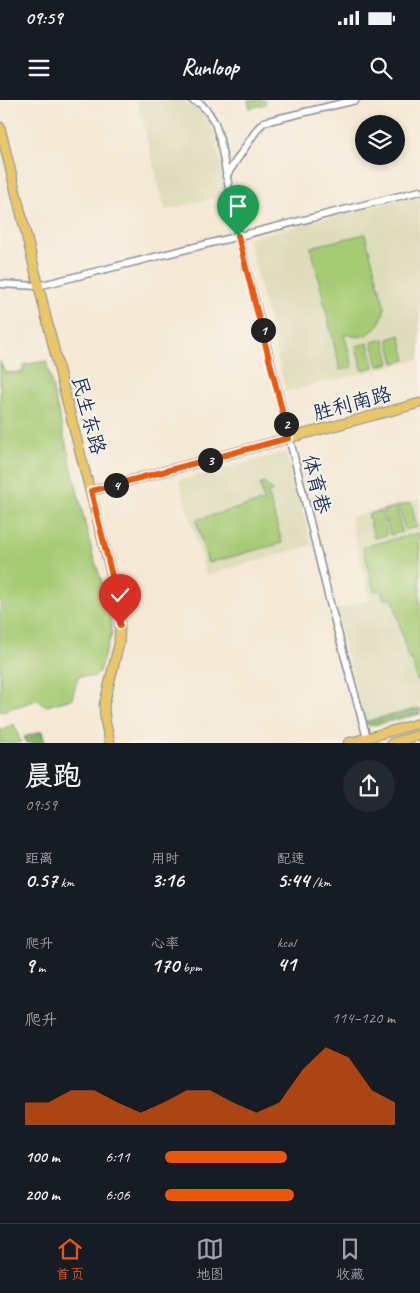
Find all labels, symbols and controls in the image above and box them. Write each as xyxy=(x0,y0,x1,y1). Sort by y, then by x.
text: 09:59 xyxy=(25,6,62,30)
icon: menu xyxy=(25,54,53,82)
text: Runloop xyxy=(181,54,239,82)
icon: search xyxy=(367,54,395,82)
map controls xyxy=(355,115,405,165)
button: layers xyxy=(355,115,405,165)
pin xyxy=(217,185,259,236)
icon: arrive xyxy=(224,192,252,220)
pin: 1 xyxy=(250,318,276,342)
text: 1 xyxy=(260,322,267,339)
street label: 民生东路 xyxy=(66,373,111,458)
street label: 胜利南路 xyxy=(310,381,395,426)
pin: 2 xyxy=(274,412,298,436)
text: 2 xyxy=(283,416,290,433)
pin: 3 xyxy=(198,448,222,472)
text: 3 xyxy=(207,452,214,469)
street label: 体育巷 xyxy=(297,452,336,517)
pin: 4 xyxy=(104,472,128,498)
text: 4 xyxy=(113,477,120,494)
pin xyxy=(99,574,141,625)
icon: check xyxy=(106,581,134,609)
text: 晨跑 xyxy=(25,758,81,793)
button: share xyxy=(343,760,395,812)
text: 09:59 xyxy=(25,795,57,815)
text: 距离 xyxy=(25,850,53,867)
text: 用时 xyxy=(151,850,179,867)
text: 配速 xyxy=(277,850,305,867)
text: 0.57 xyxy=(25,867,57,893)
text: 3:16 xyxy=(151,867,184,893)
text: 5:44 xyxy=(277,867,309,893)
text: km xyxy=(57,874,74,891)
text: /km xyxy=(309,874,331,891)
text: kcal xyxy=(277,934,296,951)
text: 爬升 xyxy=(25,935,53,952)
text: 心率 xyxy=(151,935,179,952)
text: 41 xyxy=(277,951,296,977)
text: 9 xyxy=(25,952,34,978)
text: 170 xyxy=(151,952,179,978)
text: m xyxy=(34,959,45,976)
text: bpm xyxy=(179,959,202,976)
text: 114–120 m xyxy=(332,1008,395,1028)
text: 爬升 xyxy=(25,1010,57,1030)
text: 100 m xyxy=(25,1147,60,1167)
text: 6:11 xyxy=(105,1147,130,1167)
text: 200 m xyxy=(25,1185,60,1205)
text: 6:06 xyxy=(105,1185,130,1205)
tab: 首页 xyxy=(56,1235,84,1283)
tab: 地图 xyxy=(196,1235,224,1283)
tab: 收藏 xyxy=(336,1235,364,1283)

